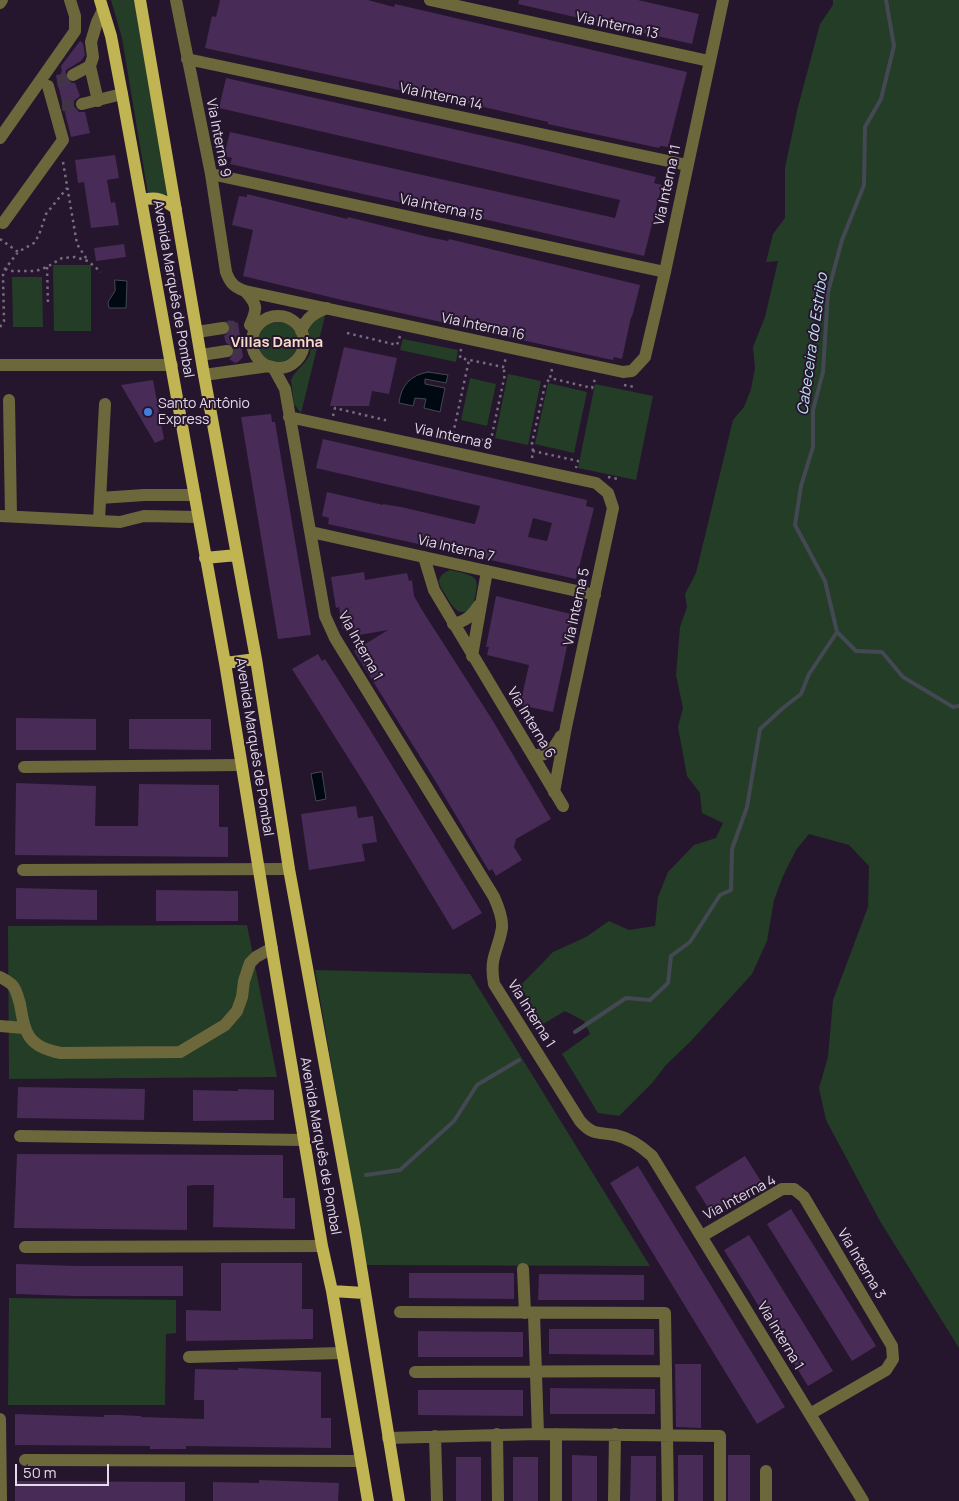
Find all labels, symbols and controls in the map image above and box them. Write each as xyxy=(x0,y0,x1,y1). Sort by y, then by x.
street label: Via Interna 13 xyxy=(574,9,660,43)
street label: Via Interna 14 xyxy=(398,80,484,114)
street label: Via Interna 9 xyxy=(202,97,234,179)
street label: Via Interna 11 xyxy=(651,143,685,227)
street label: Via Interna 15 xyxy=(398,191,484,225)
street label: Avenida Marquês de Pombal xyxy=(149,199,197,379)
water label: Cabeceira do Estribo xyxy=(794,272,832,416)
street label: Via Interna 16 xyxy=(440,310,526,344)
district label: Villas Damha xyxy=(231,334,323,352)
place label: Santo Antônio Express xyxy=(158,396,250,428)
marker: Santo Antônio Express xyxy=(142,406,154,418)
street label: Via Interna 8 xyxy=(413,421,493,453)
street label: Via Interna 7 xyxy=(416,532,496,566)
street label: Via Interna 5 xyxy=(561,567,593,647)
street label: Via Interna 1 xyxy=(334,608,386,684)
street label: Avenida Marquês de Pombal xyxy=(232,657,276,837)
street label: Via Interna 6 xyxy=(503,684,559,762)
street label: Via Interna 1 xyxy=(504,977,558,1051)
street label: Avenida Marquês de Pombal xyxy=(296,1056,344,1236)
street label: Via Interna 4 xyxy=(701,1172,779,1224)
street label: Via Interna 3 xyxy=(834,1226,888,1302)
street label: Via Interna 1 xyxy=(753,1299,807,1373)
scale bar xyxy=(18,1454,111,1486)
text: 50 m xyxy=(23,1462,57,1483)

